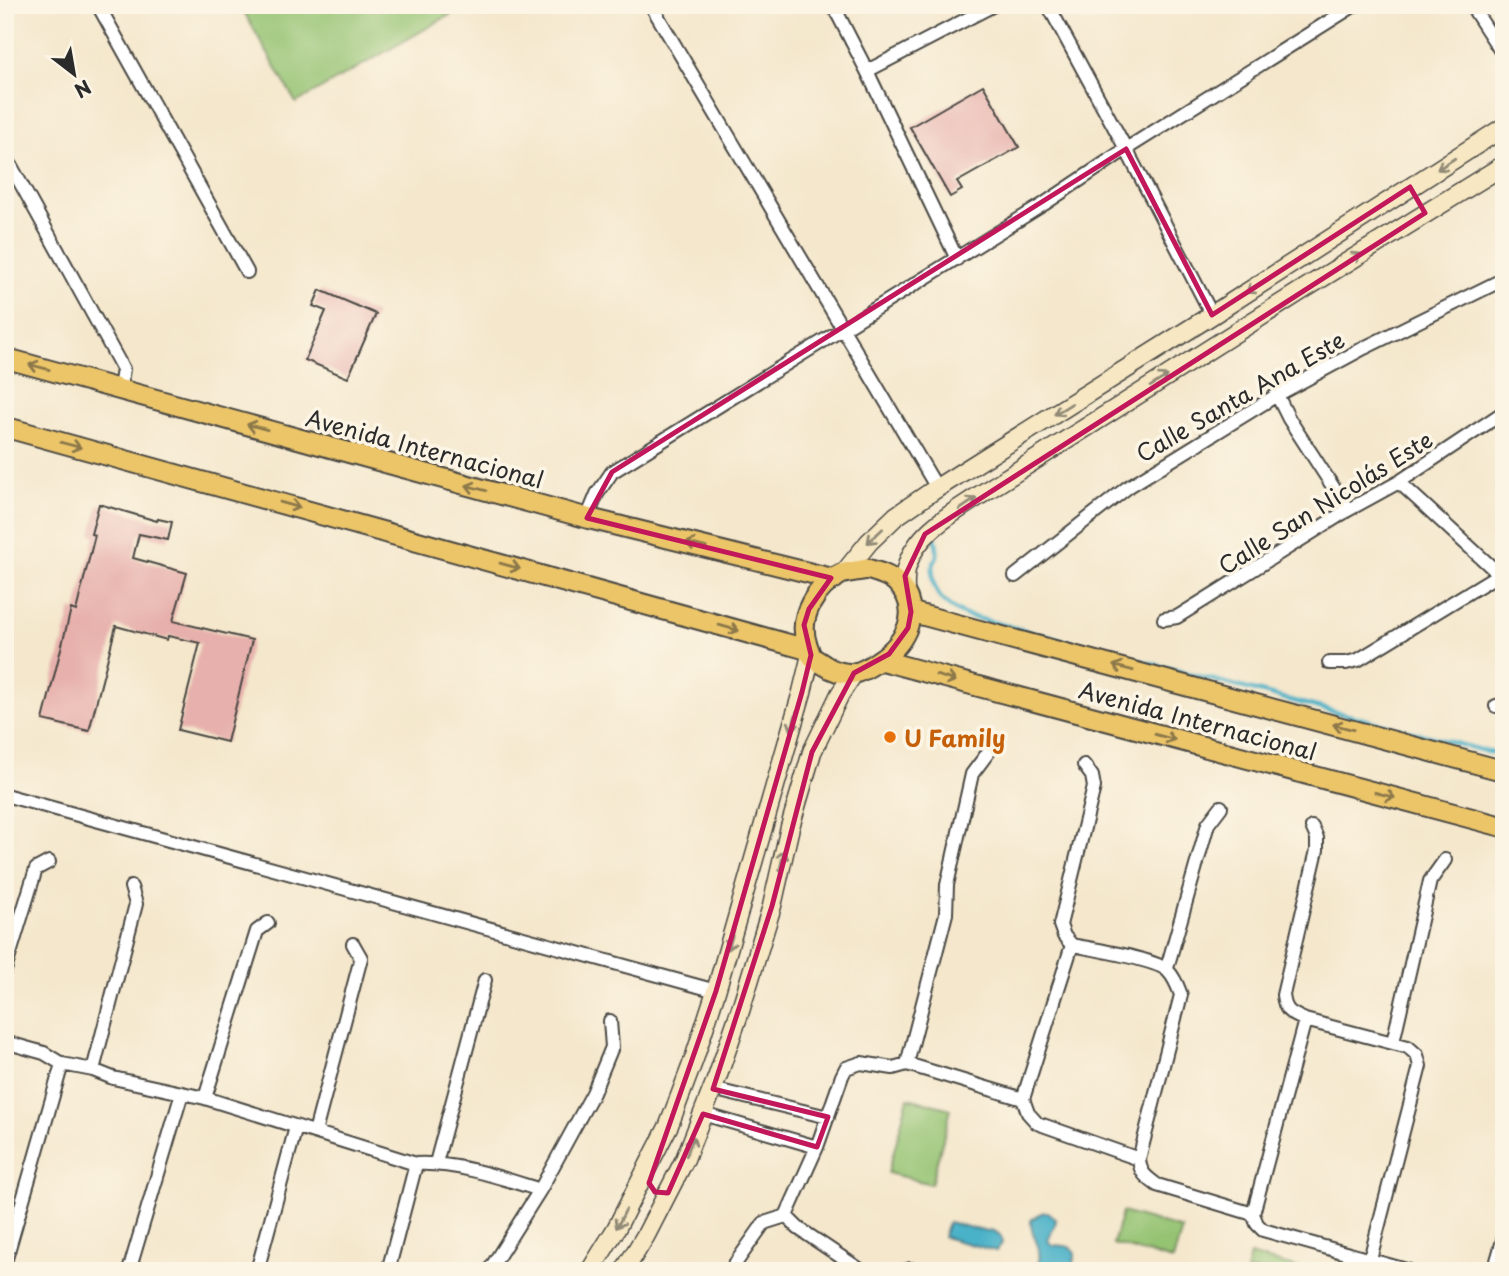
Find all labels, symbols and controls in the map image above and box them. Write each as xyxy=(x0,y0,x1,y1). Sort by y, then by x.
north arrow xyxy=(38,38,108,108)
text: N xyxy=(70,74,97,105)
one-way arrow xyxy=(1437,157,1457,171)
one-way arrow xyxy=(1341,252,1361,266)
one-way arrow xyxy=(1246,281,1266,295)
street label: Calle Santa Ana Este xyxy=(1129,322,1351,470)
one-way arrow xyxy=(28,360,51,373)
one-way arrow xyxy=(1149,374,1169,388)
street label: Avenida Internacional xyxy=(302,399,548,497)
one-way arrow xyxy=(1054,402,1073,416)
one-way arrow xyxy=(246,420,269,433)
street label: Calle San Nicolás Este xyxy=(1211,422,1439,582)
one-way arrow xyxy=(60,439,82,452)
one-way arrow xyxy=(465,480,487,493)
one-way arrow xyxy=(958,496,977,511)
one-way arrow xyxy=(279,499,301,512)
one-way arrow xyxy=(867,528,884,545)
one-way arrow xyxy=(685,538,708,551)
one-way arrow xyxy=(498,561,520,574)
one-way arrow xyxy=(717,622,739,635)
one-way arrow xyxy=(1113,661,1135,674)
street label: Avenida Internacional xyxy=(1075,671,1321,769)
one-way arrow xyxy=(935,672,957,685)
one-way arrow xyxy=(786,710,799,732)
place label: U Family xyxy=(904,720,1005,755)
one-way arrow xyxy=(1332,720,1354,733)
marker: U Family xyxy=(882,729,898,745)
one-way arrow xyxy=(1154,731,1176,744)
one-way arrow xyxy=(1374,789,1396,802)
one-way arrow xyxy=(776,849,790,872)
one-way arrow xyxy=(723,929,736,951)
one-way arrow xyxy=(685,1135,698,1157)
one-way arrow xyxy=(613,1208,627,1229)

